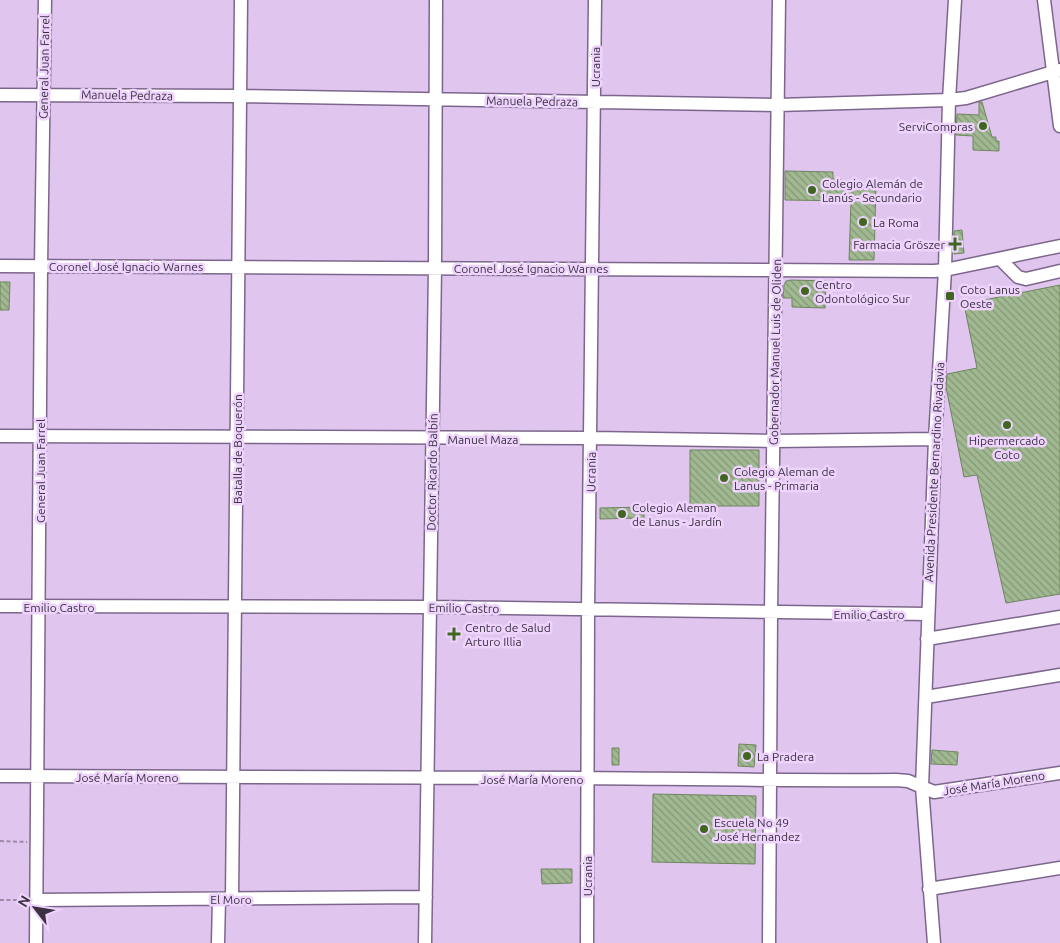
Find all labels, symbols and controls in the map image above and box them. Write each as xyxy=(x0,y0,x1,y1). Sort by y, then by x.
street label: General Juan Farrel xyxy=(37,15,51,119)
street label: Ucrania xyxy=(589,47,602,87)
street label: Manuela Pedraza xyxy=(81,88,173,102)
street label: Manuela Pedraza xyxy=(486,94,578,108)
place label: ServiCompras xyxy=(899,120,973,133)
marker: ServiCompras xyxy=(977,120,989,132)
place label: Colegio Alemán de Lanús - Secundario xyxy=(822,177,923,204)
marker: Colegio Alemán de Lanús - Secundario xyxy=(806,184,818,196)
marker: La Roma xyxy=(857,216,869,228)
place label: La Roma xyxy=(873,216,919,229)
place label: Farmacia Gröszer xyxy=(853,238,945,251)
marker: Farmacia Gröszer xyxy=(949,238,961,250)
street label: Gobernador Manuel Luis de Oliden xyxy=(767,259,783,445)
street label: Coronel José Ignacio Warnes xyxy=(49,260,203,273)
street label: Coronel José Ignacio Warnes xyxy=(454,262,608,275)
place label: Centro Odontológico Sur xyxy=(815,278,910,305)
place label: Coto Lanus Oeste xyxy=(960,283,1020,310)
marker: Centro Odontológico Sur xyxy=(799,285,811,297)
marker: Coto Lanus Oeste xyxy=(944,290,956,302)
street label: Avenida Presidente Bernardino Rivadavia xyxy=(922,362,946,582)
street label: Batalla de Boquerón xyxy=(231,394,244,504)
street label: Doctor Ricardo Balbín xyxy=(424,413,440,531)
street label: General Juan Farrel xyxy=(34,419,47,523)
marker: Hipermercado Coto xyxy=(1001,419,1013,431)
street label: Manuel Maza xyxy=(447,433,519,446)
place label: Hipermercado Coto xyxy=(969,434,1045,461)
street label: Ucrania xyxy=(584,452,598,492)
place label: Colegio Aleman de Lanus - Primaria xyxy=(734,465,835,492)
marker: Colegio Aleman de Lanus - Primaria xyxy=(718,472,730,484)
place label: Colegio Aleman de Lanus - Jardín xyxy=(632,501,722,528)
marker: Colegio Aleman de Lanus - Jardín xyxy=(616,508,628,520)
street label: Emilio Castro xyxy=(24,601,94,614)
street label: Emilio Castro xyxy=(428,601,500,615)
street label: Emilio Castro xyxy=(834,608,904,621)
place label: Centro de Salud Arturo Illia xyxy=(465,621,551,648)
marker: Centro de Salud Arturo Illia xyxy=(447,627,461,641)
marker: La Pradera xyxy=(741,750,753,762)
place label: La Pradera xyxy=(757,750,814,763)
street label: José María Moreno xyxy=(942,769,1046,797)
street label: José María Moreno xyxy=(76,771,178,784)
street label: José María Moreno xyxy=(481,773,583,786)
place label: Escuela No 49 José Hernandez xyxy=(714,816,801,843)
marker: Escuela No 49 José Hernandez xyxy=(698,823,710,835)
street label: Ucrania xyxy=(581,856,594,896)
north arrow xyxy=(10,883,60,933)
text: N xyxy=(14,893,33,910)
street label: El Moro xyxy=(210,893,252,906)

